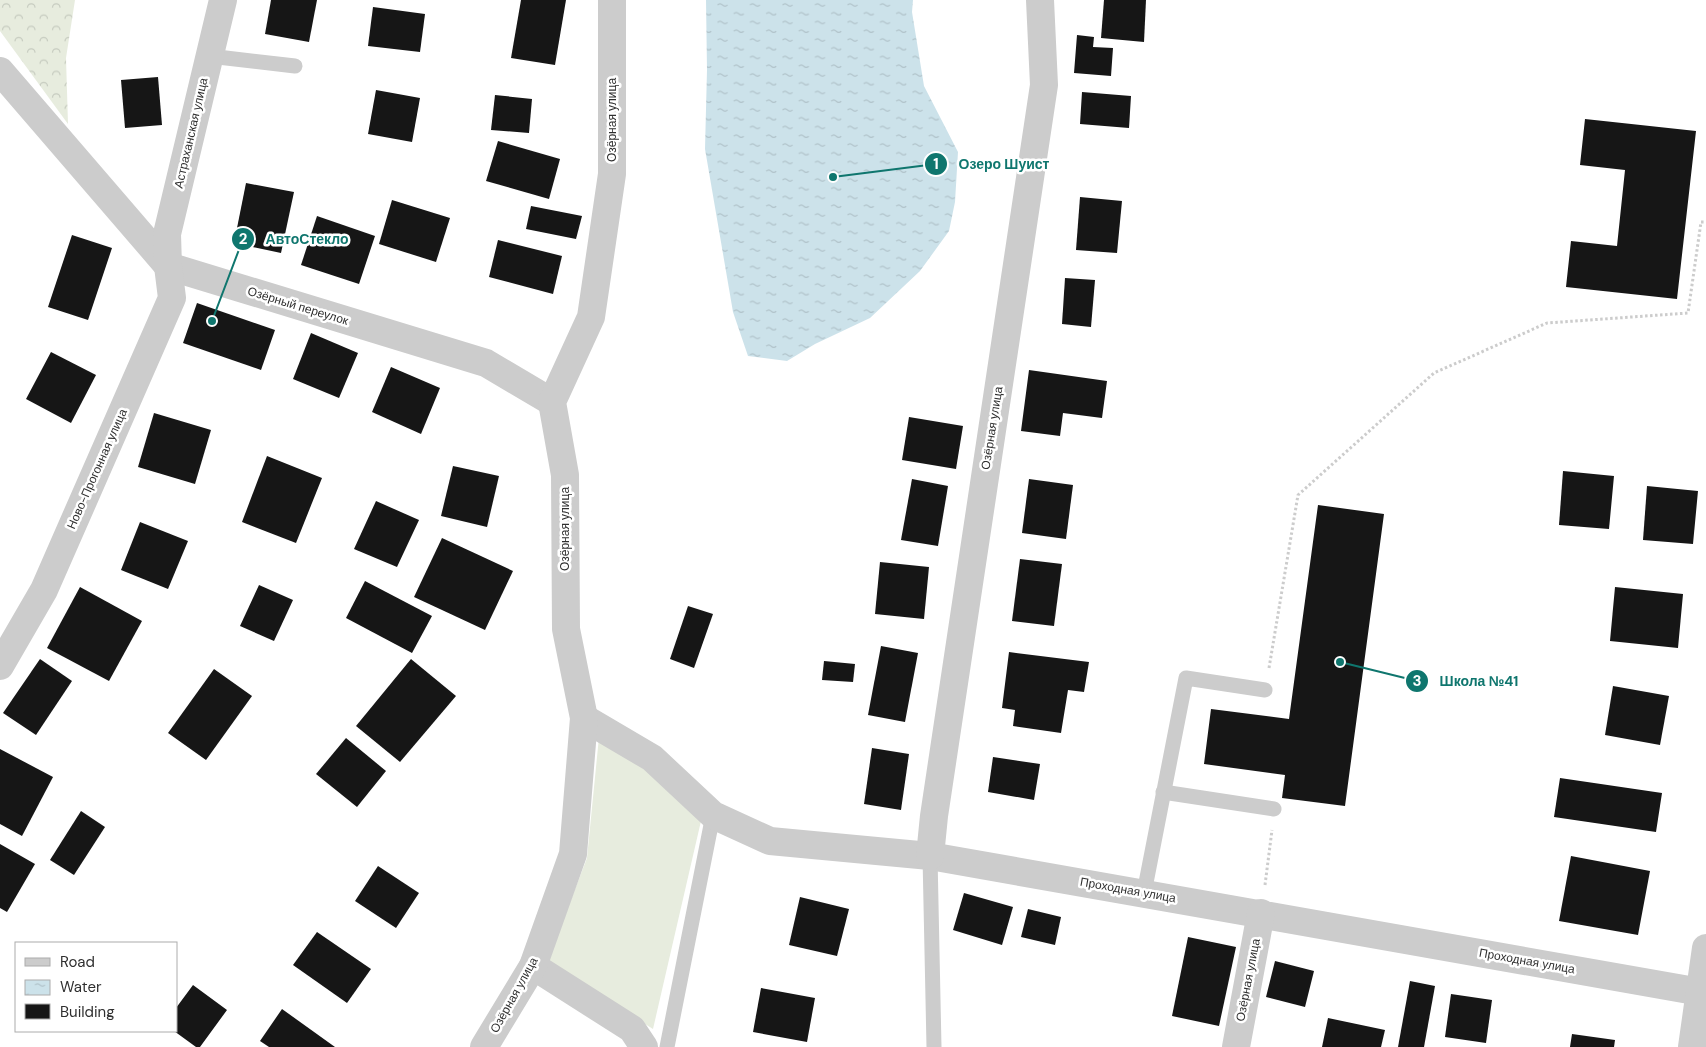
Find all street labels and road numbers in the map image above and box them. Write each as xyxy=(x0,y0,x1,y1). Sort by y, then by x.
street label: Астраханская улица xyxy=(171,76,212,190)
street label: Озёрная улица xyxy=(604,78,620,162)
street label: Озёрный переулок xyxy=(246,283,351,329)
street label: Озёрная улица xyxy=(978,385,1007,471)
street label: Ново-Прогонная улица xyxy=(63,406,131,532)
street label: Озёрная улица xyxy=(557,487,573,571)
street label: Проходная улица xyxy=(1079,874,1178,906)
street label: Озёрная улица xyxy=(1232,937,1264,1023)
street label: Проходная улица xyxy=(1478,945,1577,977)
street label: Озёрная улица xyxy=(487,954,542,1036)

